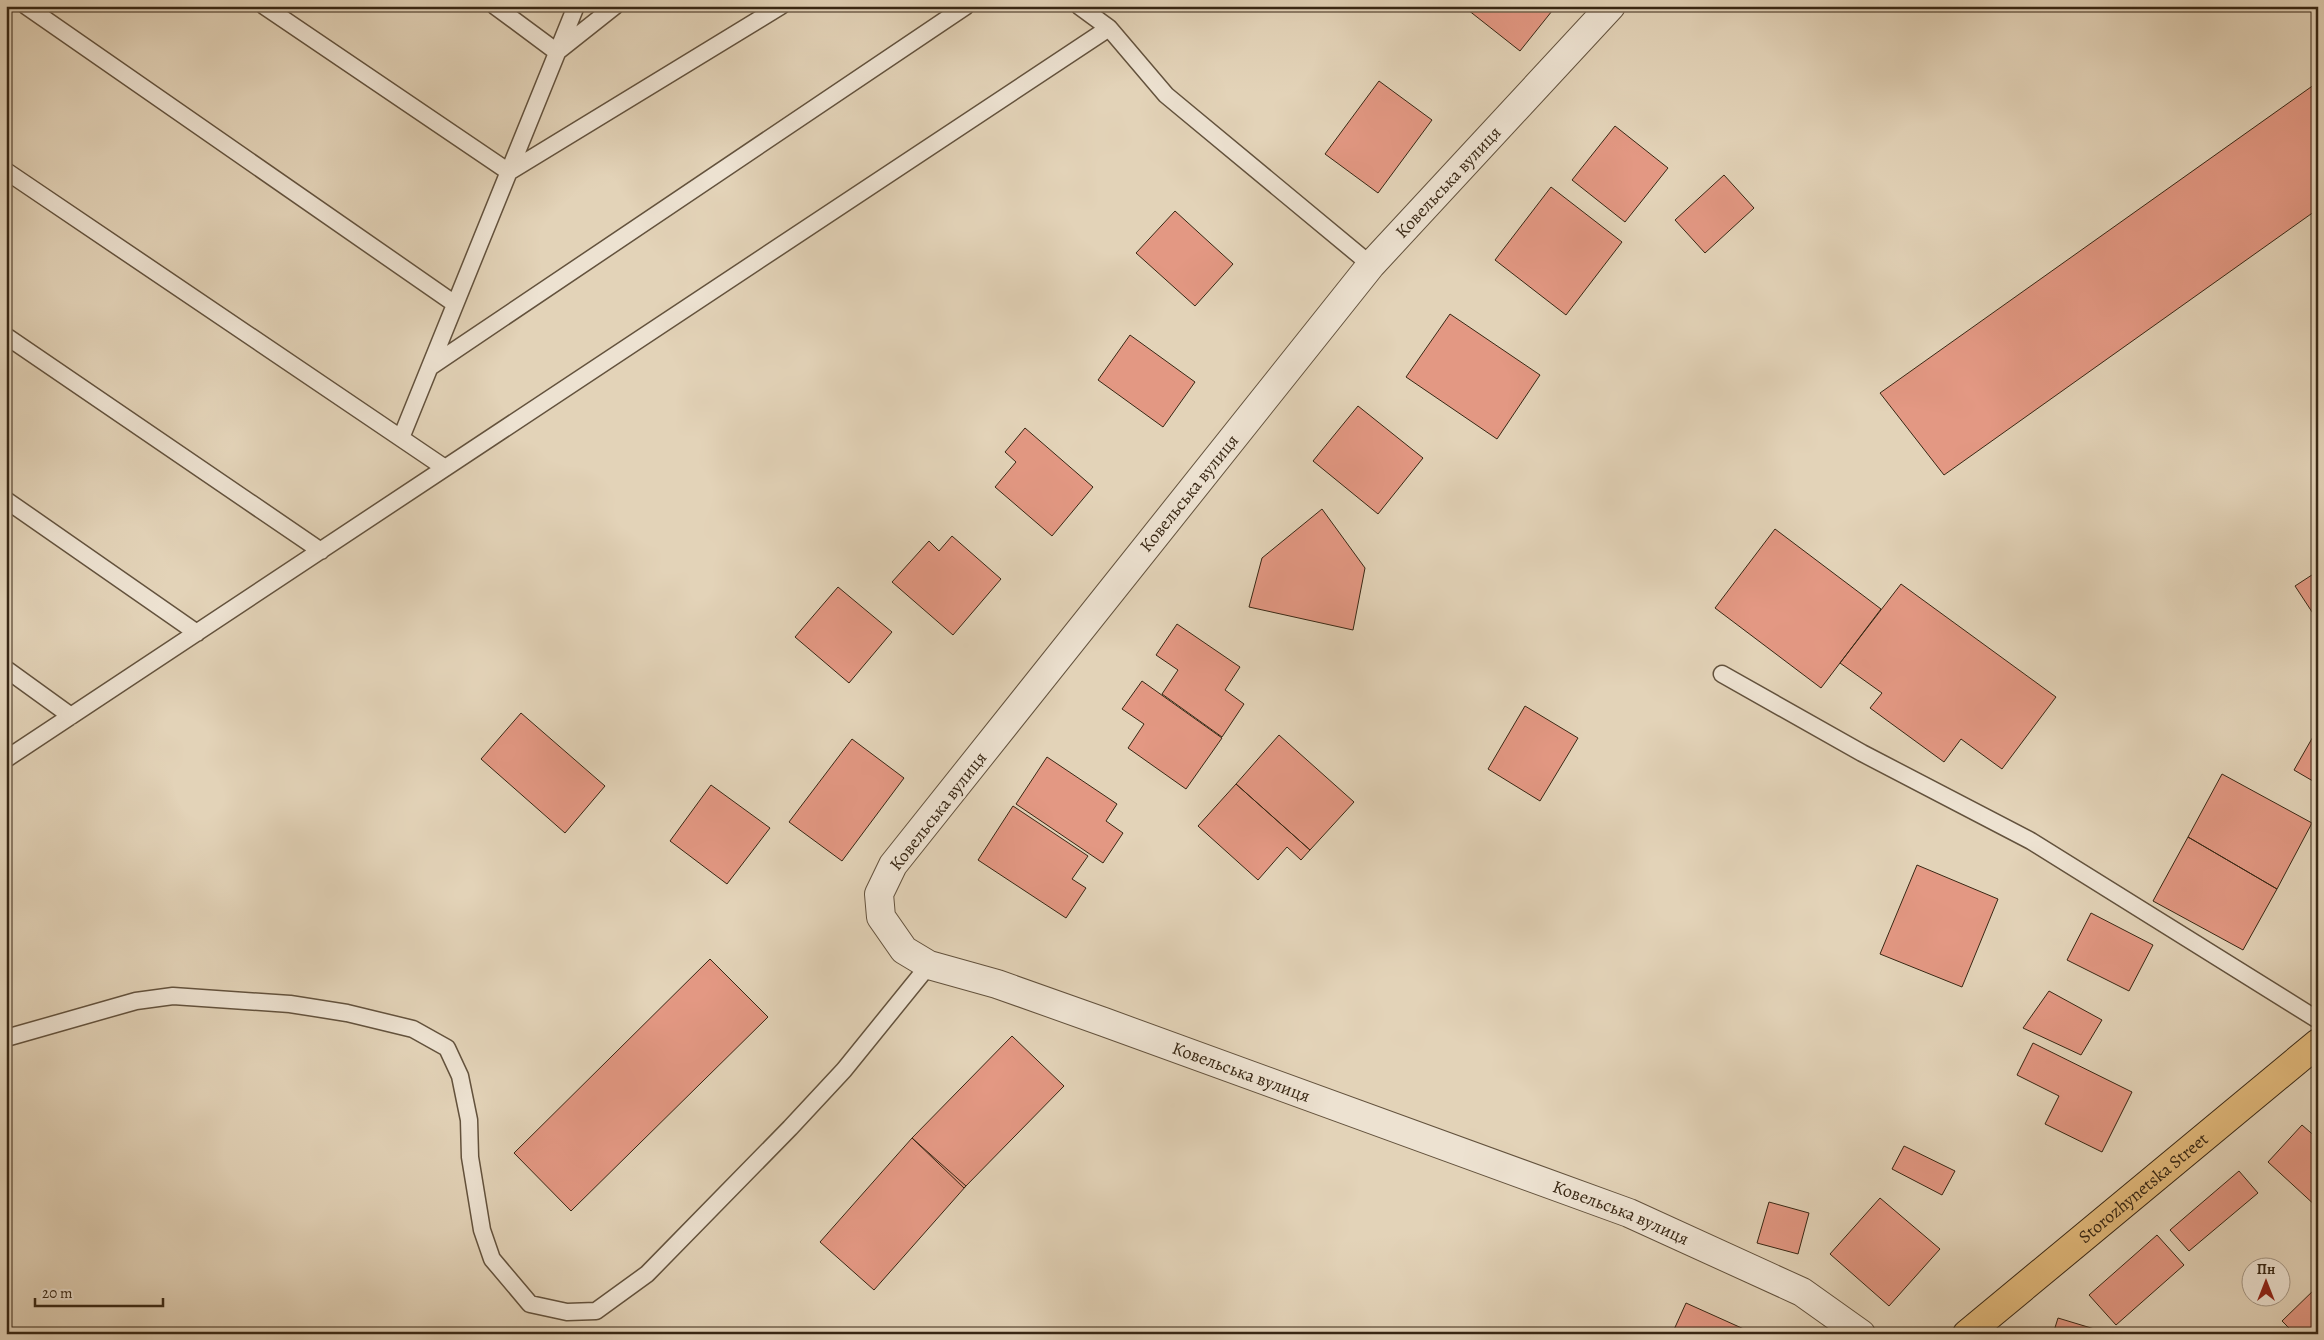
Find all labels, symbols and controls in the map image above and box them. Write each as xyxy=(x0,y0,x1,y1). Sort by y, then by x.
street label: Ковельська вулиця xyxy=(1390,121,1506,243)
street label: Ковельська вулиця xyxy=(1134,429,1244,557)
street label: Ковельська вулиця xyxy=(884,746,992,876)
street label: Ковельська вулиця xyxy=(1169,1036,1313,1108)
street label: Storozhynetska Street xyxy=(2073,1127,2213,1249)
street label: Ковельська вулиця xyxy=(1549,1174,1693,1251)
north arrow xyxy=(2242,1258,2292,1308)
text: Пн xyxy=(2257,1260,2275,1279)
scale bar xyxy=(35,1275,162,1307)
text: 20 m xyxy=(42,1283,73,1303)

